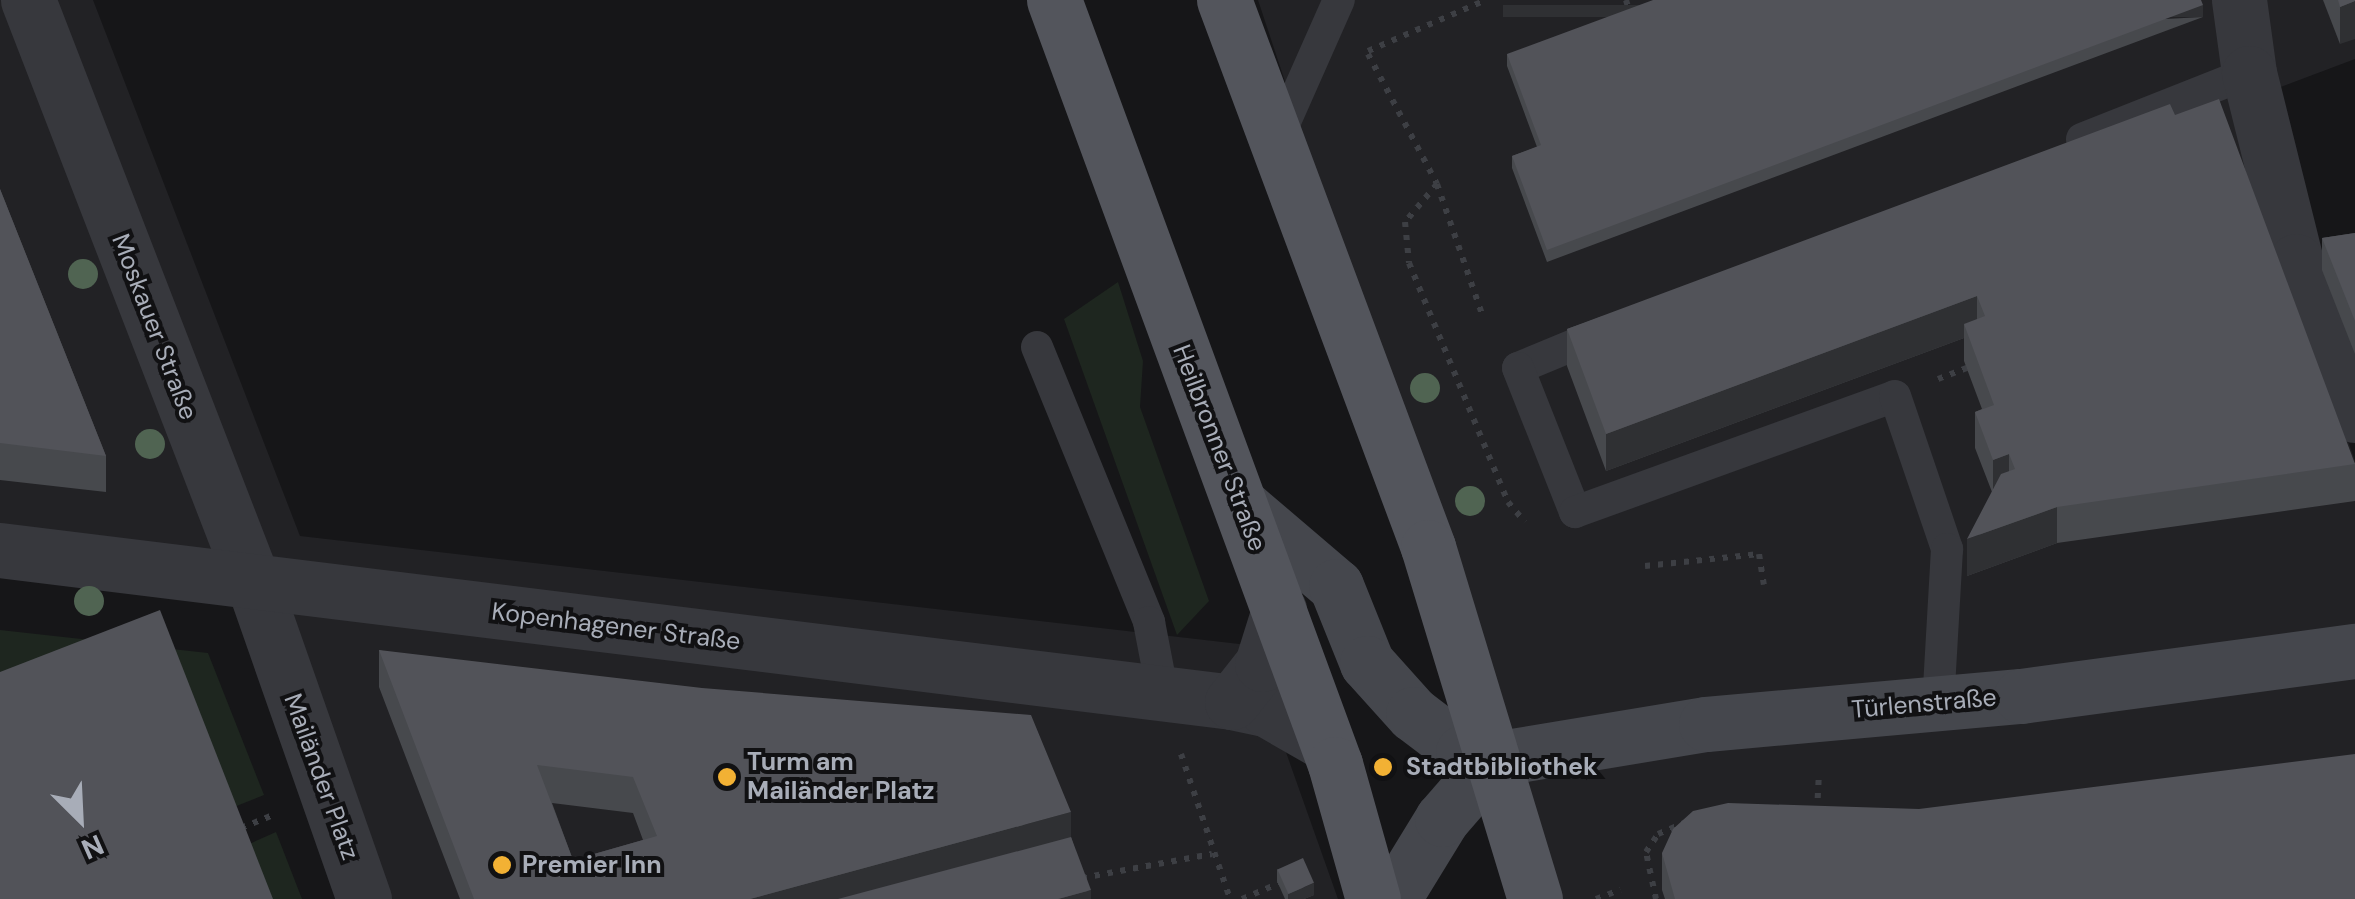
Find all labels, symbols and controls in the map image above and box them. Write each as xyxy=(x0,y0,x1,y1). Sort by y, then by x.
street label: Moskauer Straße xyxy=(105,230,203,424)
street label: Heilbronner Straße xyxy=(1166,341,1272,555)
street label: Kopenhagener Straße xyxy=(490,597,742,657)
street label: Türlenstraße xyxy=(1850,683,1998,725)
street label: Mailänder Platz xyxy=(277,690,365,864)
place label: Turm am Mailänder Platz xyxy=(747,748,935,807)
place label: Stadtbibliothek xyxy=(1406,752,1597,782)
marker: Stadtbibliothek xyxy=(1370,754,1396,780)
marker: Turm am Mailänder Platz xyxy=(716,766,738,788)
north arrow xyxy=(30,769,130,869)
text: N xyxy=(76,826,109,868)
place label: Premier Inn xyxy=(522,850,662,880)
marker: Premier Inn xyxy=(491,854,513,876)

